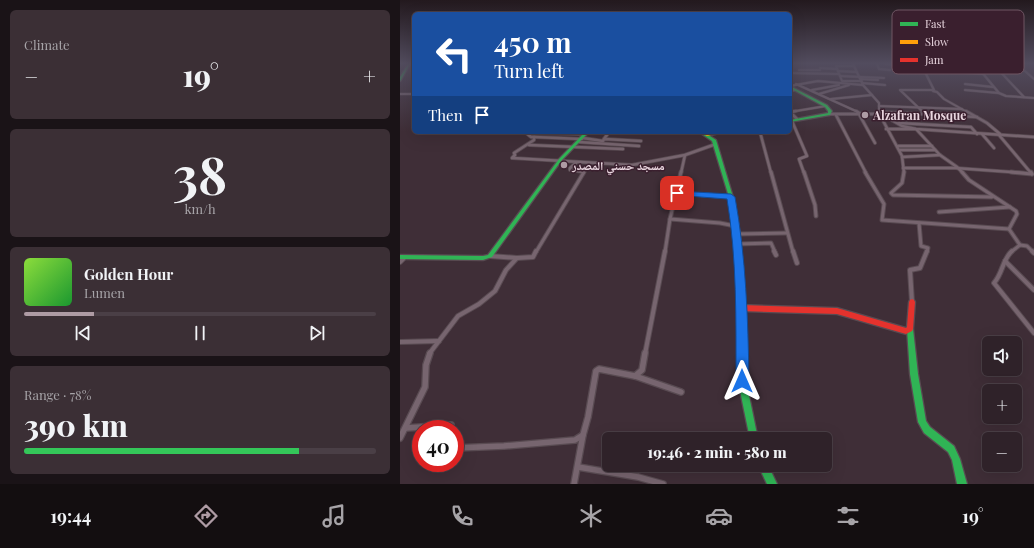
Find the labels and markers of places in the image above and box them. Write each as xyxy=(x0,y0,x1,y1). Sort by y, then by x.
place label: Alzafran Mosque xyxy=(872,107,966,123)
marker: Alzafran Mosque xyxy=(860,110,870,120)
place label: مسجد حسني المصدر xyxy=(571,157,665,176)
marker: مسجد حسني المصدر xyxy=(559,160,569,170)
pin xyxy=(660,176,694,210)

